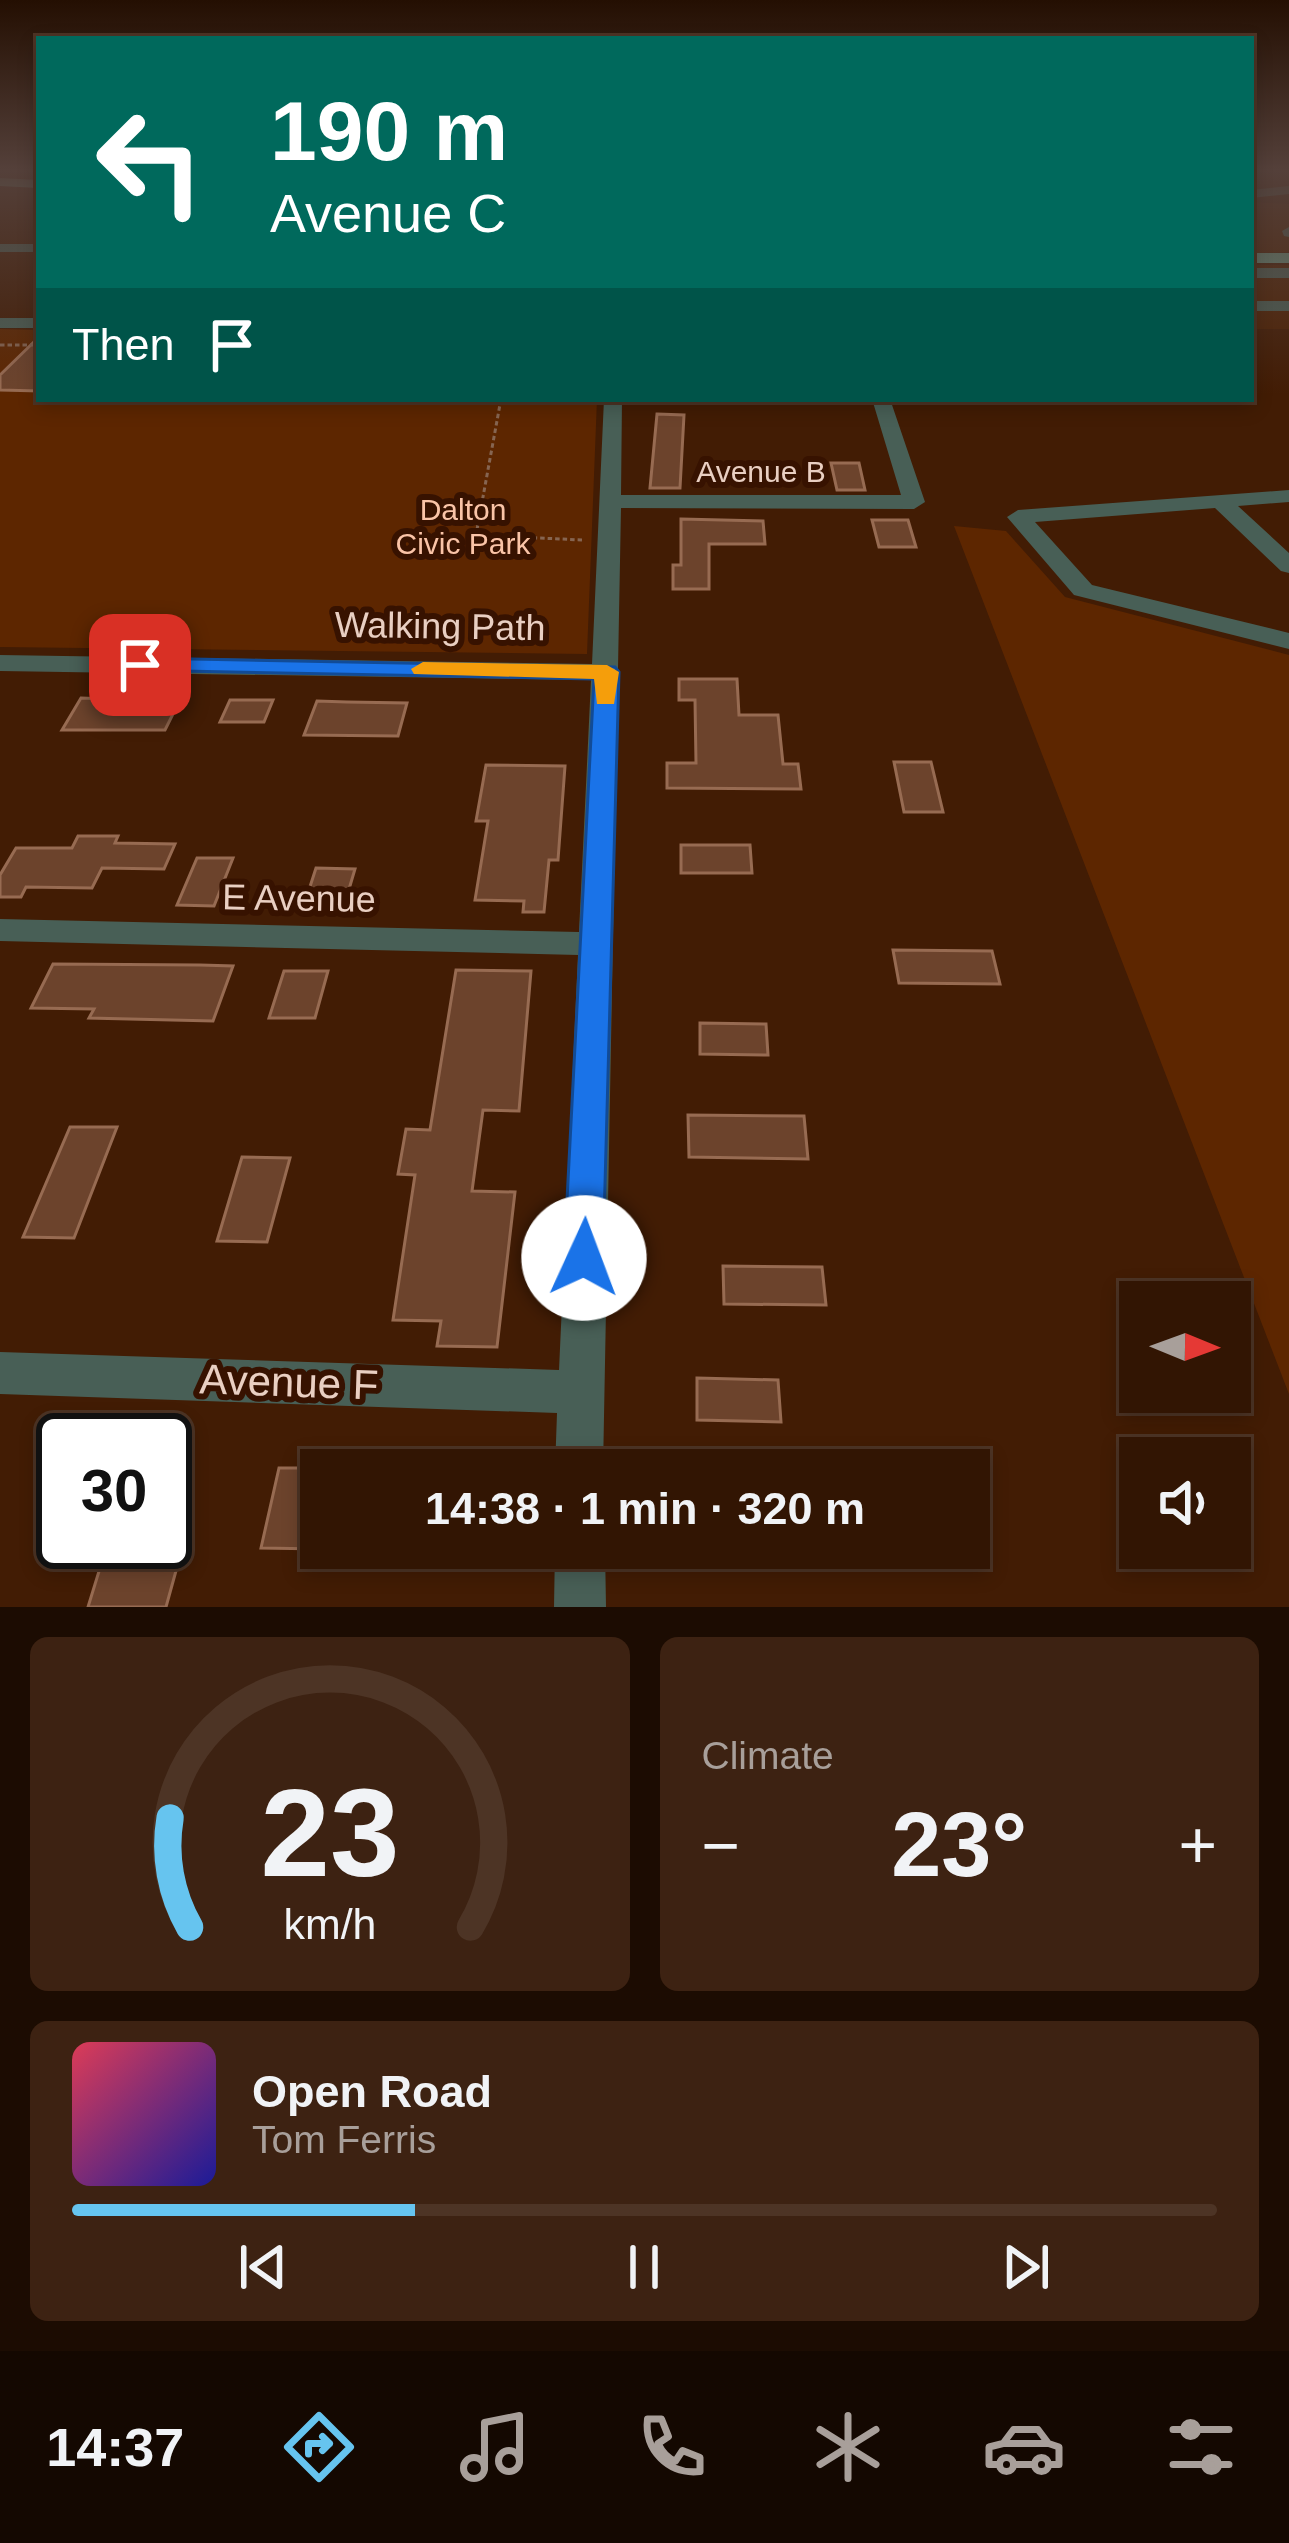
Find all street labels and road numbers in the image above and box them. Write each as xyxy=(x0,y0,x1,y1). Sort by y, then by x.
street label: Avenue B xyxy=(696,455,826,488)
street label: Walking Path xyxy=(334,604,546,648)
street label: E Avenue xyxy=(222,876,376,920)
street label: Avenue F xyxy=(199,1355,379,1409)

